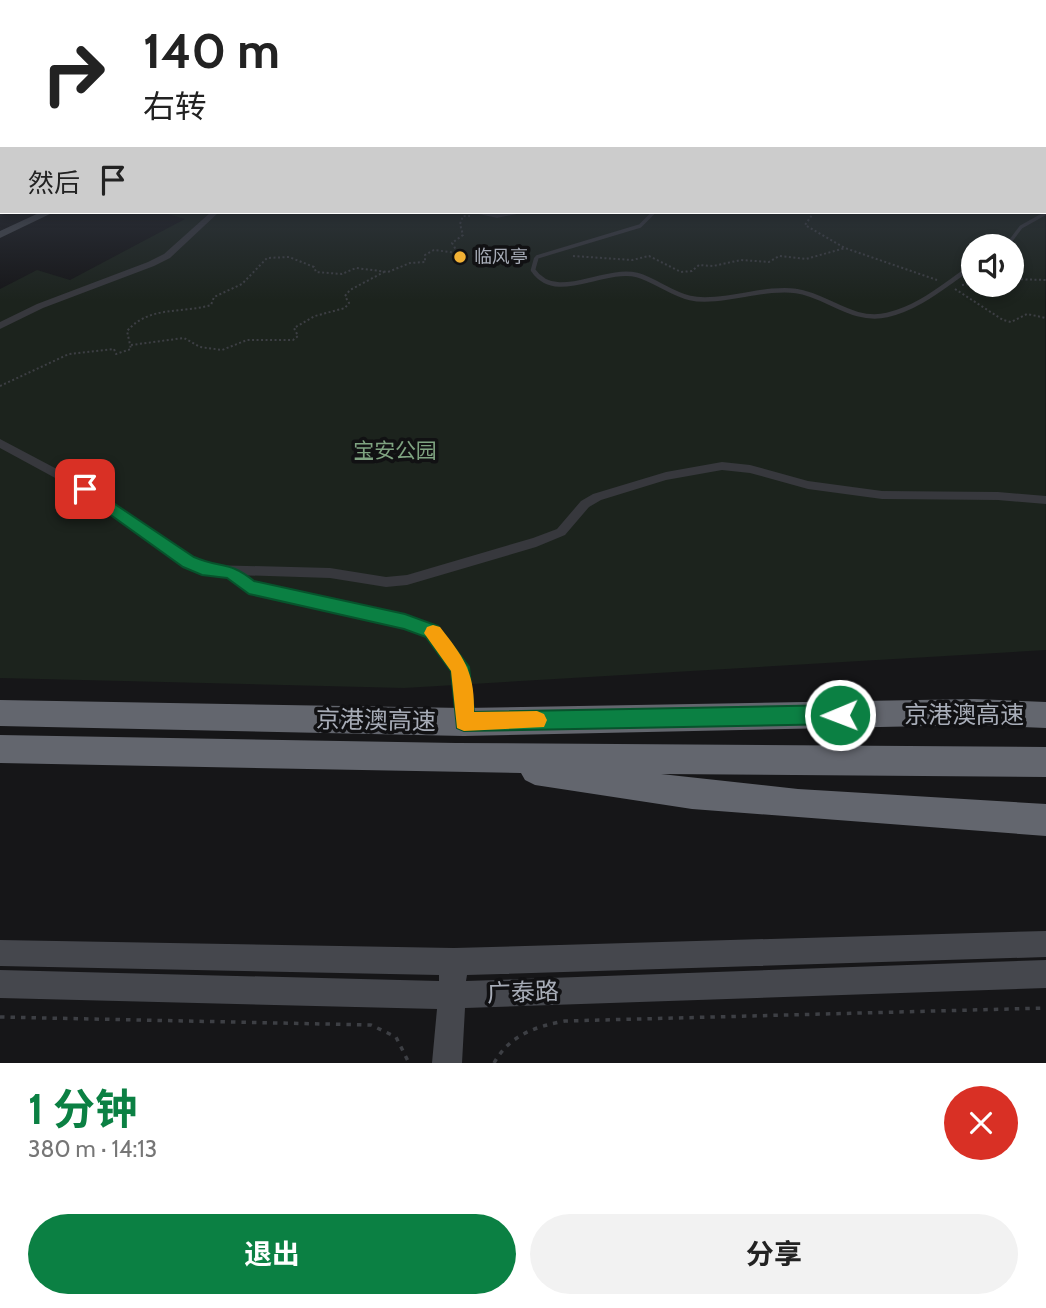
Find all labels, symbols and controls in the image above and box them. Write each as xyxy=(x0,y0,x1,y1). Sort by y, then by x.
text: 140 m xyxy=(143,21,280,80)
icon: right xyxy=(28,28,119,119)
text: 右转 xyxy=(143,87,207,126)
icon: arrive xyxy=(94,161,132,199)
text: 然后 xyxy=(28,167,80,199)
map controls xyxy=(961,234,1024,297)
button: sound xyxy=(961,234,1024,297)
place label: 临风亭 xyxy=(474,246,528,268)
marker: 临风亭 xyxy=(452,249,468,265)
park label: 宝安公园 xyxy=(353,438,437,463)
pin xyxy=(55,459,115,519)
icon: arrive xyxy=(66,470,104,508)
position arrow xyxy=(803,678,877,752)
street label: 京港澳高速 xyxy=(904,700,1024,729)
street label: 京港澳高速 xyxy=(316,704,436,736)
street label: 广泰路 xyxy=(487,976,559,1008)
text: 1 分钟 xyxy=(28,1083,137,1135)
button: close xyxy=(944,1086,1018,1160)
text: 380 m · 14:13 xyxy=(28,1135,157,1163)
button: 退出 xyxy=(28,1214,516,1294)
button: 分享 xyxy=(530,1214,1018,1294)

